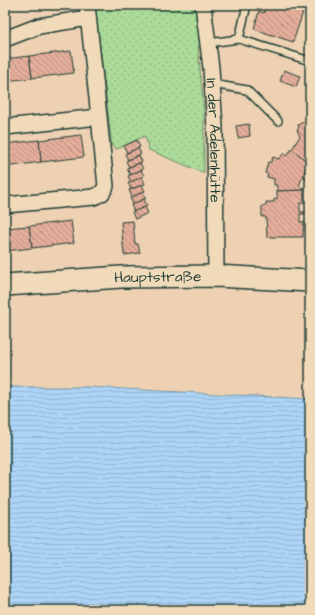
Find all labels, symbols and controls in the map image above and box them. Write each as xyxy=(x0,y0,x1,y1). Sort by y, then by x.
street label: In der Adelenhütte xyxy=(201,77,226,203)
street label: Hauptstraße xyxy=(113,266,201,288)

